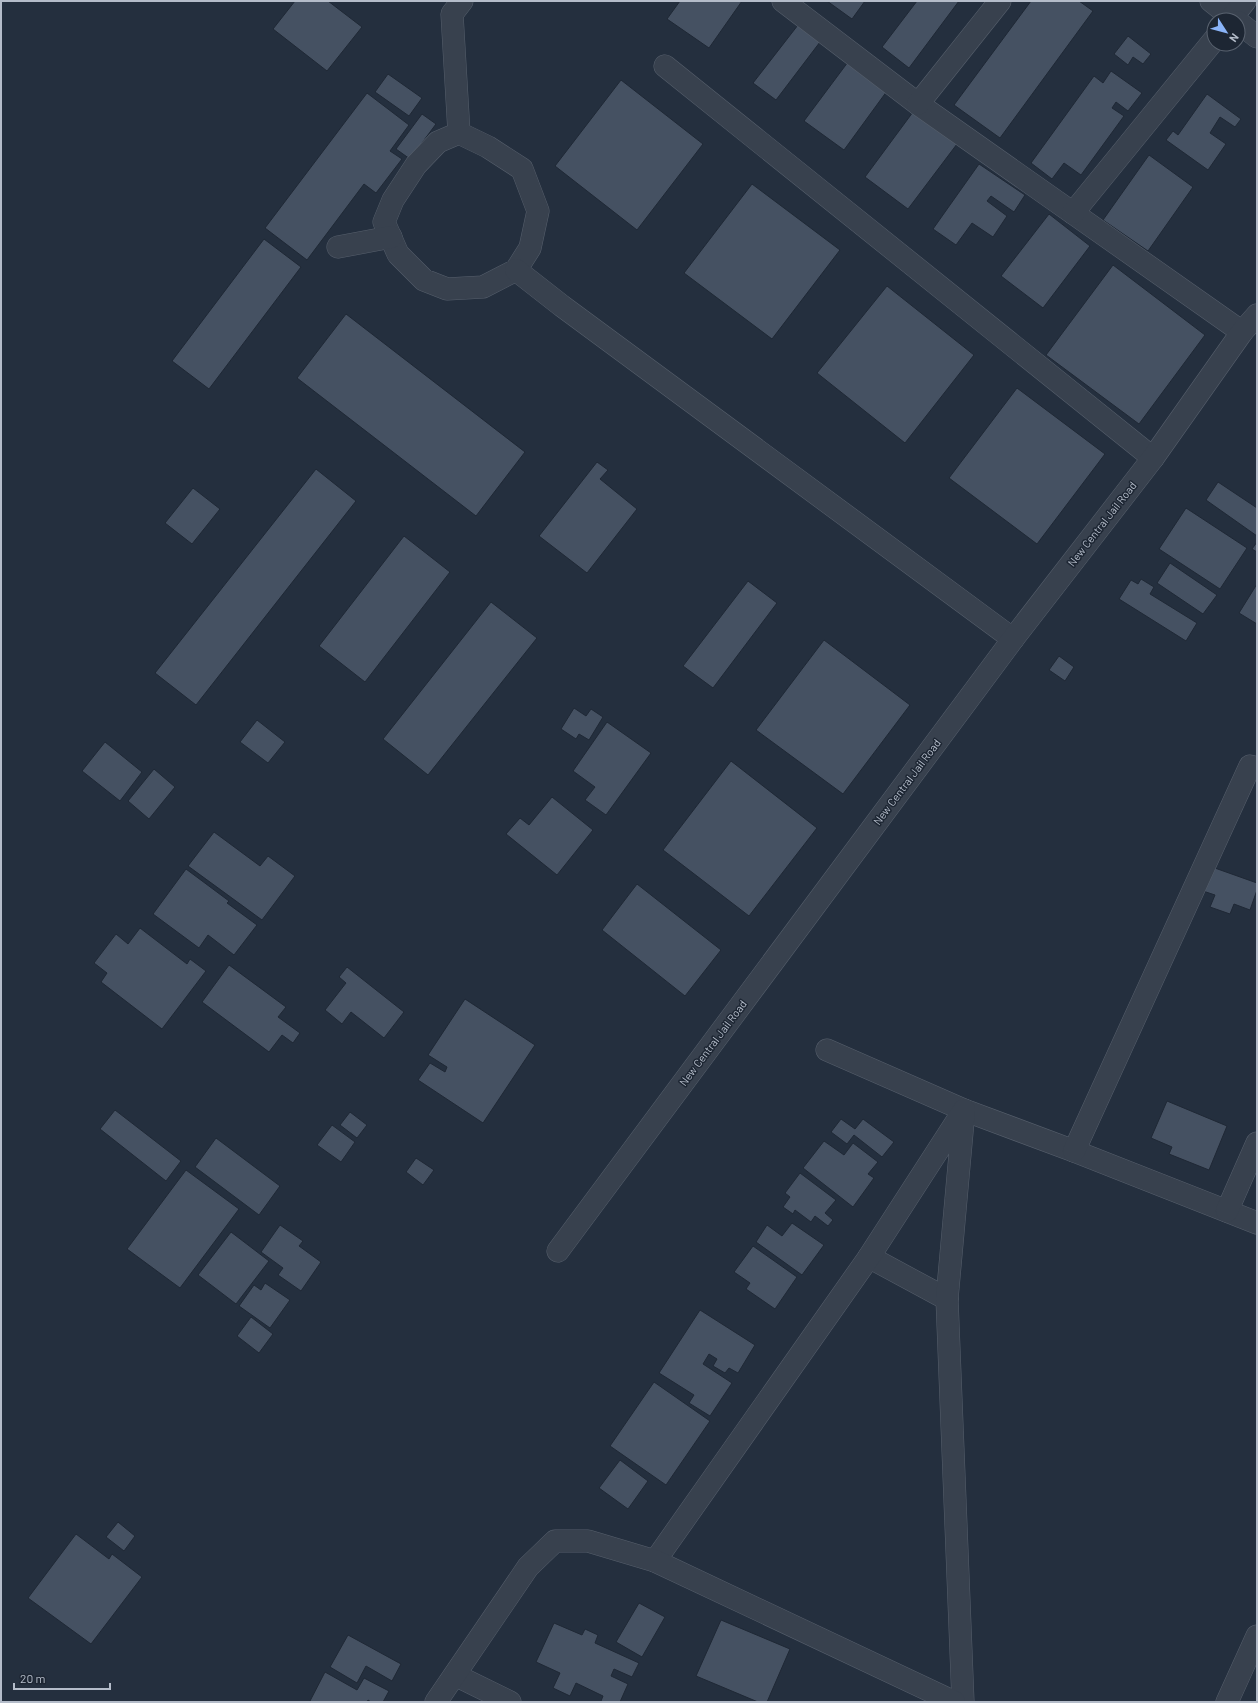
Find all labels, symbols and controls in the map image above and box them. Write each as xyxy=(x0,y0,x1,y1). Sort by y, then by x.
north arrow xyxy=(1206,12,1246,52)
text: N xyxy=(1227,31,1242,45)
street label: New Central Jail Road xyxy=(1064,479,1139,569)
street label: New Central Jail Road xyxy=(870,736,943,827)
street label: New Central Jail Road xyxy=(676,997,749,1088)
scale bar xyxy=(14,1665,110,1691)
text: 20 m xyxy=(20,1671,46,1685)

